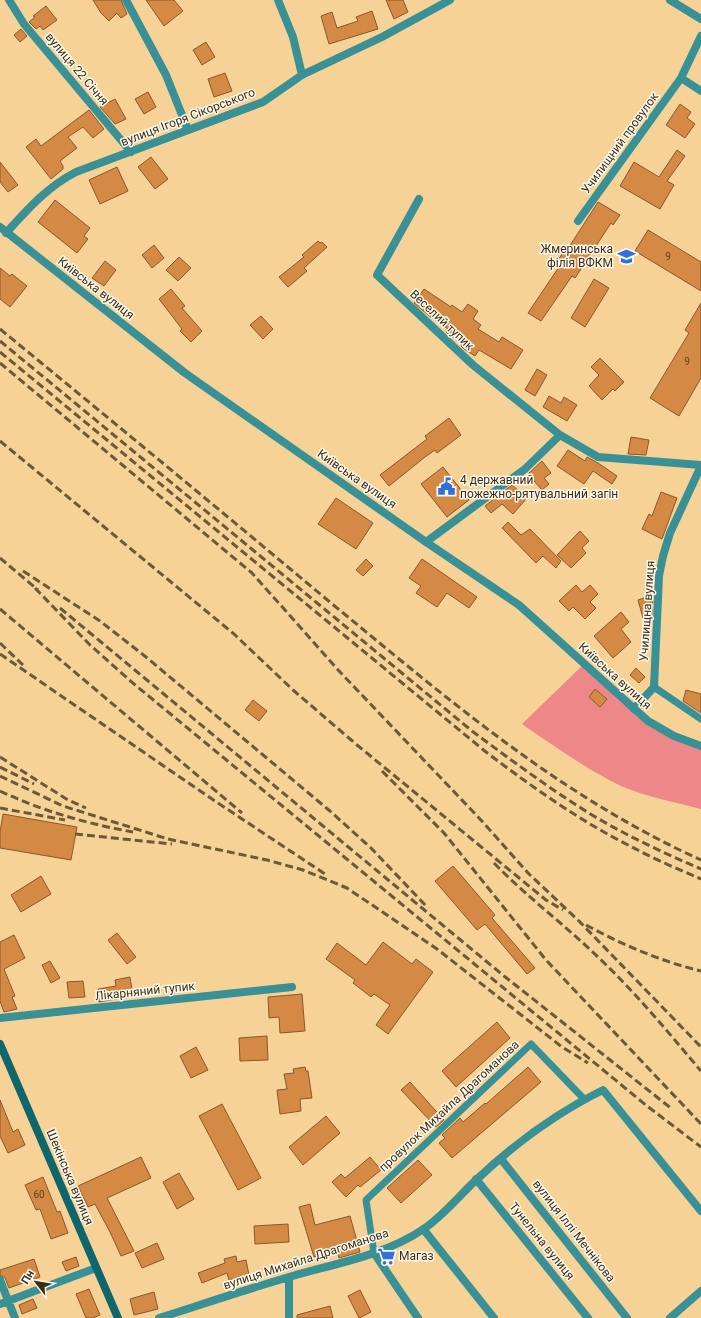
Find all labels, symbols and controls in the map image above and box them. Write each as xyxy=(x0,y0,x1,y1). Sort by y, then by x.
street label: вулиця 22 Січня xyxy=(43,30,111,108)
street label: вулиця Ігоря Сікорського xyxy=(119,85,257,149)
street label: Училищний провулок xyxy=(579,89,662,196)
place label: Жмеринська філія ВФКМ xyxy=(540,242,613,270)
school or university icon: Жмеринська філія ВФКМ xyxy=(616,246,636,266)
house number: 9 xyxy=(665,251,671,262)
street label: Київська вулиця xyxy=(55,254,137,322)
street label: Веселий тупик xyxy=(407,287,477,353)
house number: 9 xyxy=(684,356,690,367)
street label: Київська вулиця xyxy=(315,447,399,511)
place label: 4 державний пожежно-рятувальний загін xyxy=(460,473,618,501)
public building icon: 4 державний пожежно-рятувальний загін xyxy=(437,477,457,497)
street label: Училищна вулиця xyxy=(636,560,658,662)
street label: Київська вулиця xyxy=(576,640,654,712)
street label: Лікарняний тупик xyxy=(94,979,196,1003)
street label: провулок Михайла Драгоманова xyxy=(376,1037,522,1175)
street label: Шекінська вулиця xyxy=(44,1127,96,1227)
street label: вулиця Іллі Мечнікова xyxy=(530,1177,618,1285)
house number: 60 xyxy=(33,1189,45,1200)
street label: Тунельна вулиця xyxy=(507,1200,577,1282)
street label: вулиця Михайла Драгоманова xyxy=(222,1226,390,1292)
supermarket icon: Магаз xyxy=(376,1246,396,1266)
place label: Магаз xyxy=(399,1249,434,1263)
north arrow xyxy=(16,1262,56,1302)
text: Пн xyxy=(19,1268,37,1286)

